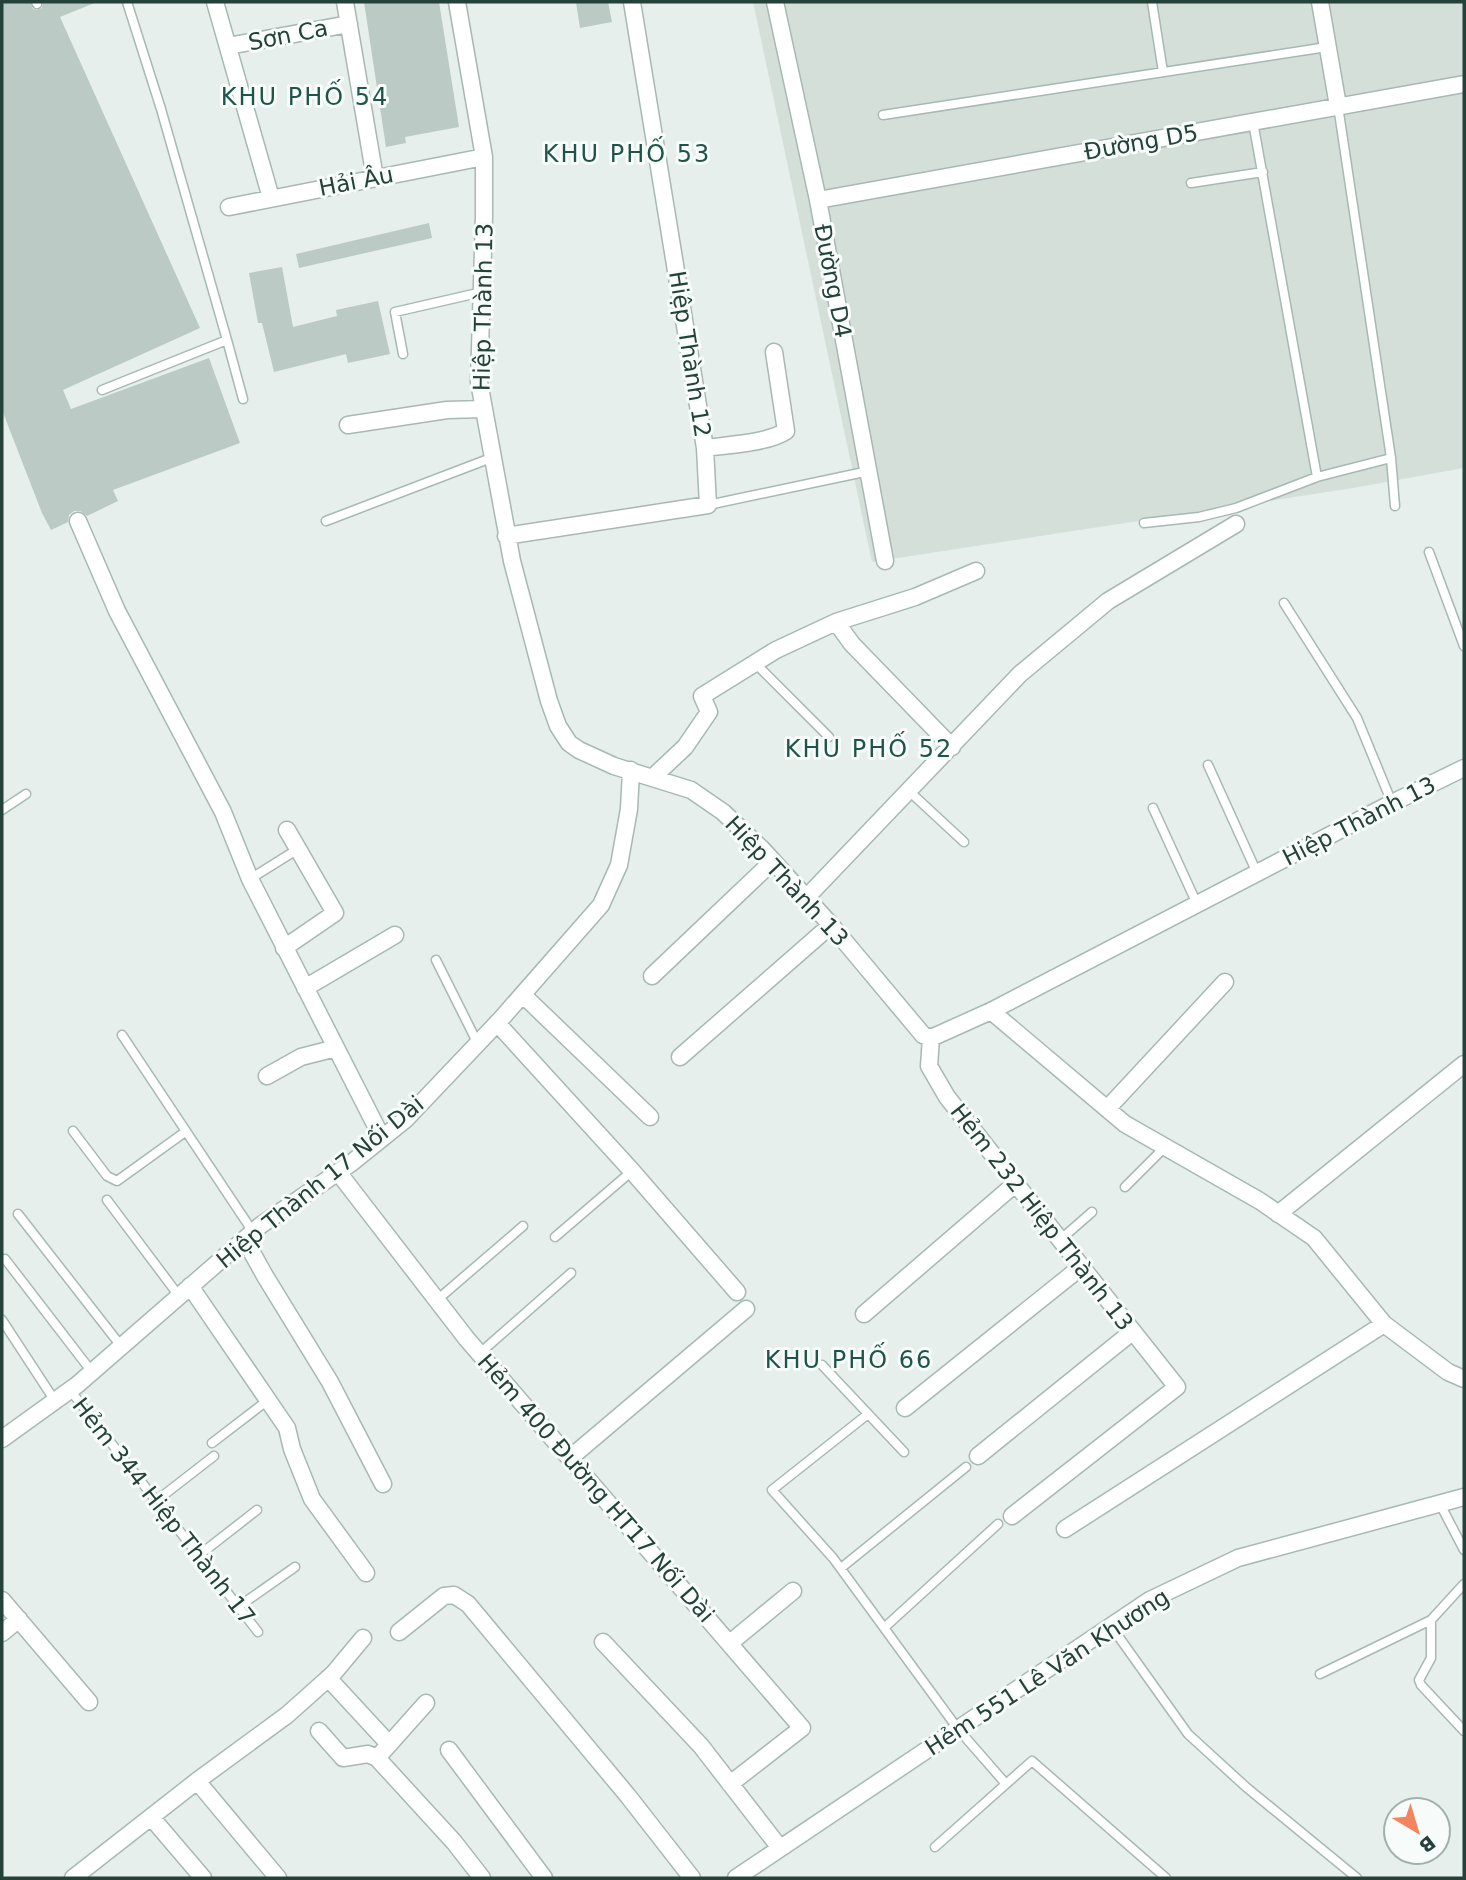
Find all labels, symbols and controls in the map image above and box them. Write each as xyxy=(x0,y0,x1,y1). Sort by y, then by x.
street label: Sơn Ca xyxy=(246,15,330,55)
district label: KHU PHỐ 54 xyxy=(221,79,389,111)
street label: Đường D5 xyxy=(1082,119,1200,165)
district label: KHU PHỐ 53 xyxy=(543,136,711,168)
street label: Hải Âu xyxy=(316,160,395,201)
street label: Đường D4 xyxy=(809,222,857,340)
street label: Hiệp Thành 13 xyxy=(469,223,497,391)
street label: Hiệp Thành 12 xyxy=(664,269,716,439)
district label: KHU PHỐ 52 xyxy=(785,731,953,763)
street label: Hiệp Thành 13 xyxy=(1278,771,1440,871)
street label: Hiệp Thành 13 xyxy=(720,811,854,951)
street label: Hiệp Thành 17 Nối Dài xyxy=(211,1090,429,1274)
street label: Hẻm 232 Hiệp Thành 13 xyxy=(945,1098,1139,1336)
district label: KHU PHỐ 66 xyxy=(765,1342,933,1374)
street label: Hẻm 400 Đường HT17 Nối Dài xyxy=(473,1349,719,1627)
street label: Hẻm 344 Hiệp Thành 17 xyxy=(67,1392,261,1630)
street label: Hẻm 551 Lê Văn Khương xyxy=(920,1583,1174,1761)
north arrow xyxy=(1382,1796,1452,1866)
text: B xyxy=(1415,1831,1440,1858)

